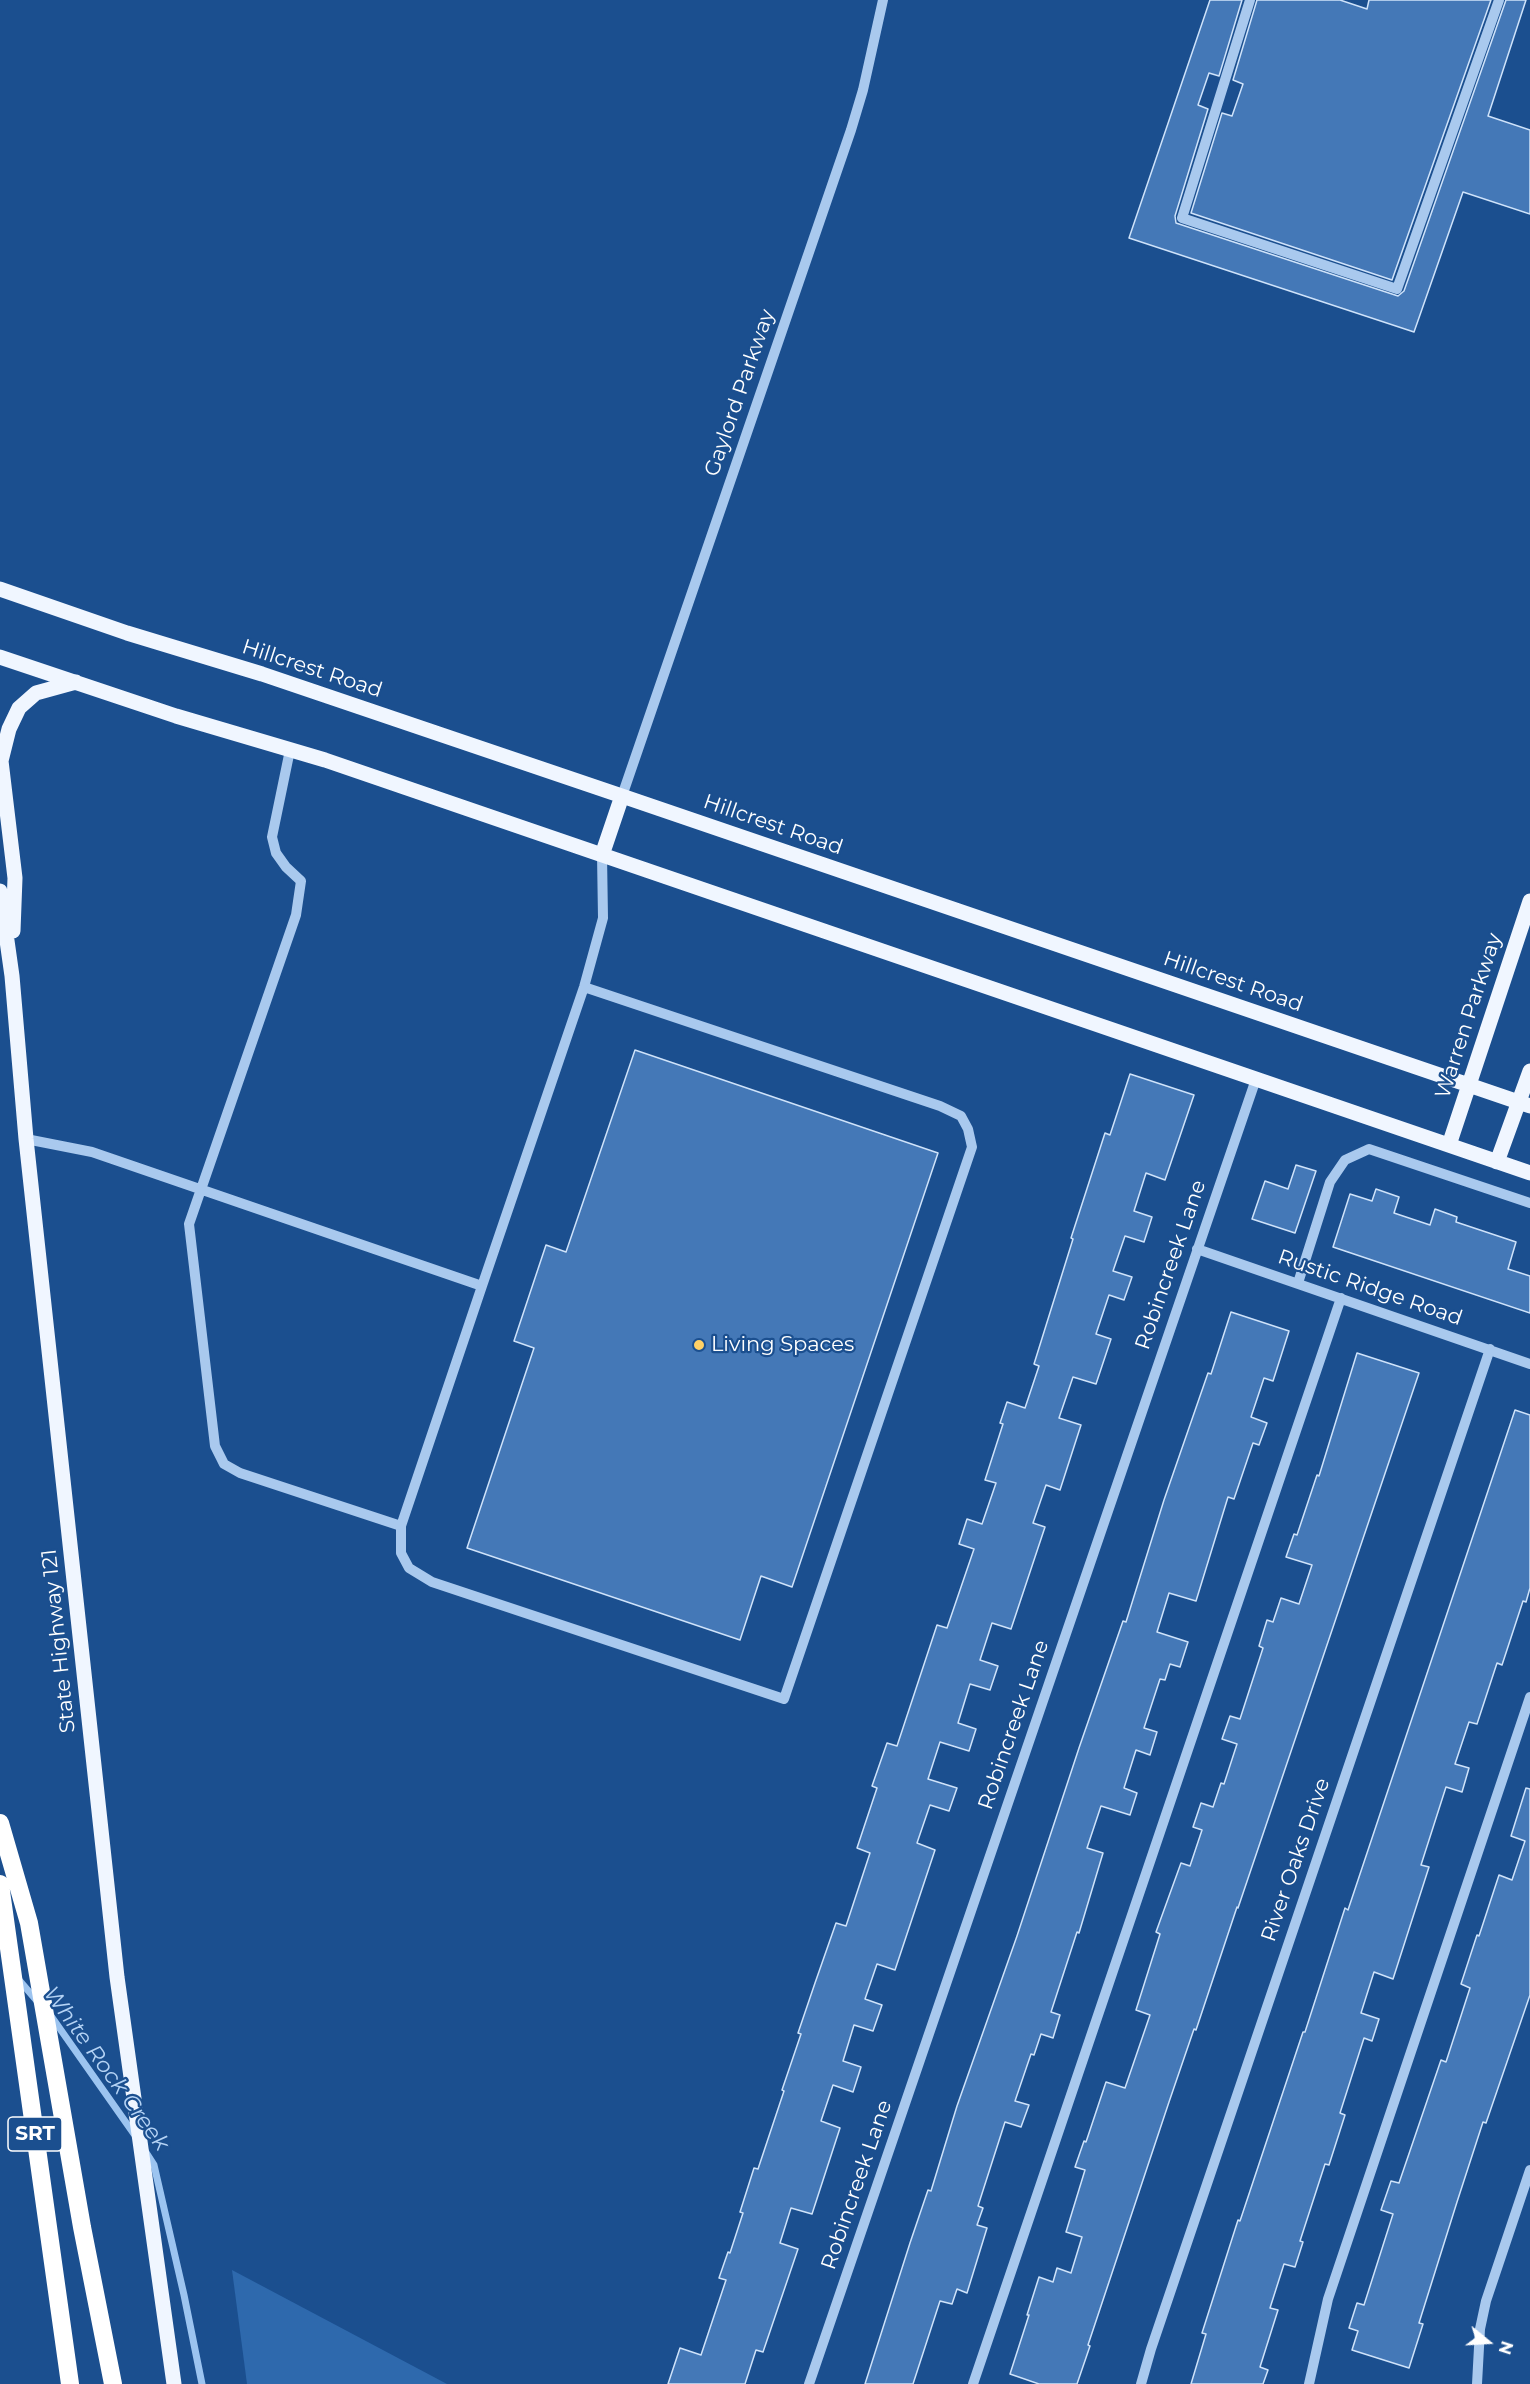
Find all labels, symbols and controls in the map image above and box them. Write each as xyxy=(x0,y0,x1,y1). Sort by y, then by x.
street label: Gaylord Parkway xyxy=(700,306,780,480)
street label: Hillcrest Road xyxy=(239,634,385,704)
street label: Hillcrest Road xyxy=(700,789,846,861)
street label: Warren Parkway xyxy=(1430,930,1508,1102)
street label: Hillcrest Road xyxy=(1160,946,1306,1018)
street label: Robincreek Lane xyxy=(1130,1177,1212,1353)
street label: Rustic Ridge Road xyxy=(1274,1245,1466,1331)
place label: Living Spaces xyxy=(711,1332,854,1358)
marker: Living Spaces xyxy=(692,1338,706,1352)
street label: State Highway 121 xyxy=(37,1548,81,1734)
street label: Robincreek Lane xyxy=(973,1637,1055,1813)
street label: River Oaks Drive xyxy=(1256,1775,1336,1945)
water label: White Rock Creek xyxy=(37,1982,175,2156)
street label: Robincreek Lane xyxy=(816,2097,898,2273)
road number: SRT xyxy=(8,2117,62,2151)
north arrow xyxy=(1458,2312,1518,2372)
text: N xyxy=(1495,2339,1517,2357)

